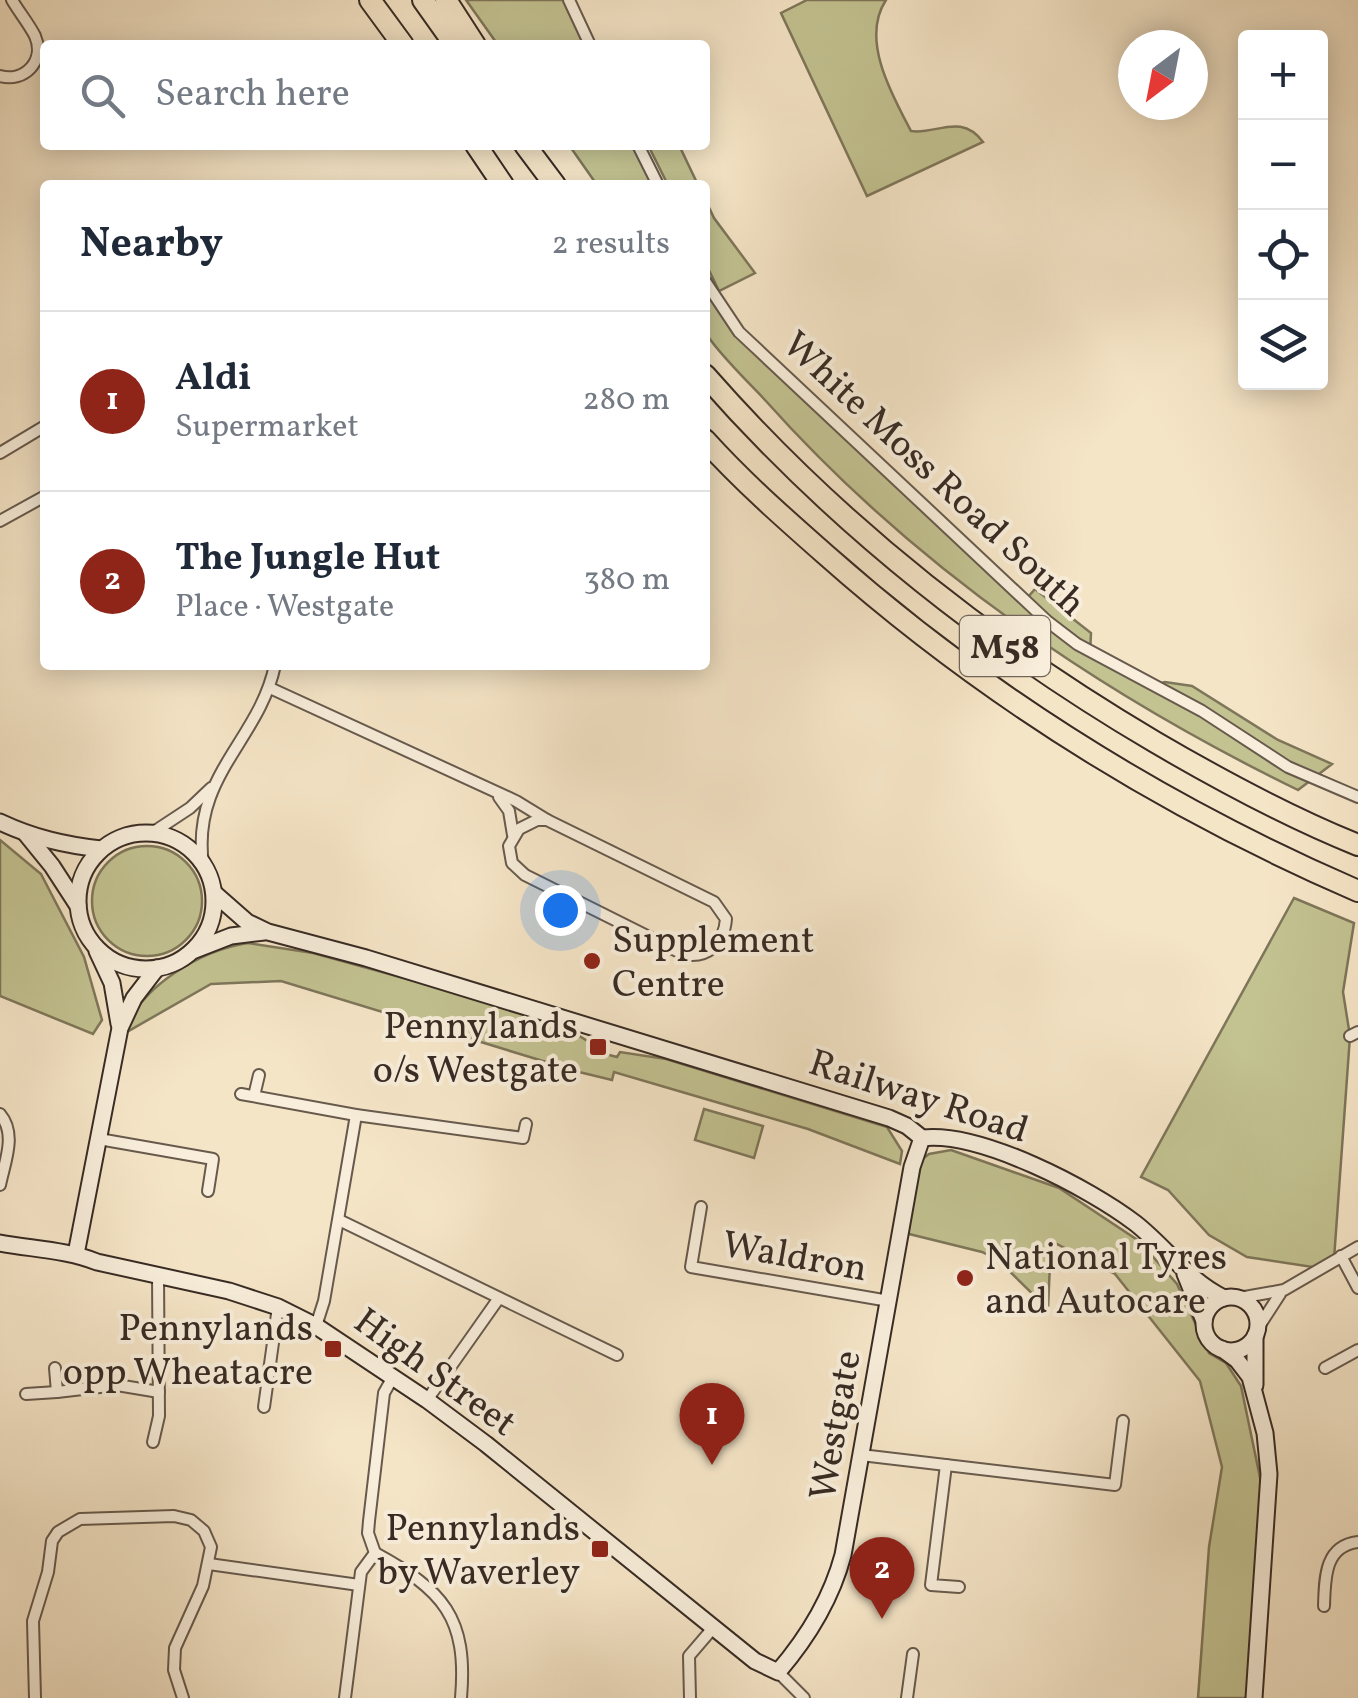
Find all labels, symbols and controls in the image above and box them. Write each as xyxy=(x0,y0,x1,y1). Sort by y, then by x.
north arrow xyxy=(1118,30,1208,120)
map controls xyxy=(1238,30,1328,390)
button: + xyxy=(1238,30,1328,120)
search box xyxy=(40,40,710,150)
icon: search xyxy=(75,68,130,123)
text: Search here xyxy=(155,69,350,122)
button: − xyxy=(1238,120,1328,210)
button: locate xyxy=(1238,210,1328,300)
text: Nearby xyxy=(80,216,223,275)
text: 2 results xyxy=(552,223,670,267)
button: layers xyxy=(1238,300,1328,390)
street label: White Moss Road South xyxy=(769,321,1096,630)
text: Aldi xyxy=(175,353,252,406)
text: 1 xyxy=(106,379,119,423)
text: 280 m xyxy=(583,379,670,423)
text: Supermarket xyxy=(175,406,359,450)
text: The Jungle Hut xyxy=(175,533,440,586)
text: 2 xyxy=(104,559,121,603)
text: 380 m xyxy=(583,559,670,603)
text: Place · Westgate xyxy=(175,586,394,630)
road number: M58 xyxy=(960,616,1050,676)
your location xyxy=(535,885,586,936)
place label: Supplement Centre xyxy=(612,916,815,1013)
marker: Supplement Centre xyxy=(581,950,603,972)
place label: Pennylands o/s Westgate xyxy=(373,1002,578,1099)
marker: Pennylands o/s Westgate xyxy=(587,1036,609,1058)
street label: Railway Road xyxy=(801,1038,1034,1159)
street label: Waldron xyxy=(718,1220,871,1297)
place label: National Tyres and Autocare xyxy=(985,1233,1227,1330)
marker: National Tyres and Autocare xyxy=(954,1267,976,1289)
street label: High Street xyxy=(342,1297,526,1451)
place label: Pennylands opp Wheatacre xyxy=(63,1304,313,1401)
marker: Pennylands opp Wheatacre xyxy=(322,1338,344,1360)
street label: Westgate xyxy=(798,1346,877,1505)
pin: 1 xyxy=(680,1382,744,1465)
place label: Pennylands by Waverley xyxy=(377,1504,580,1601)
pin: 2 xyxy=(850,1536,914,1619)
marker: Pennylands by Waverley xyxy=(589,1538,611,1560)

